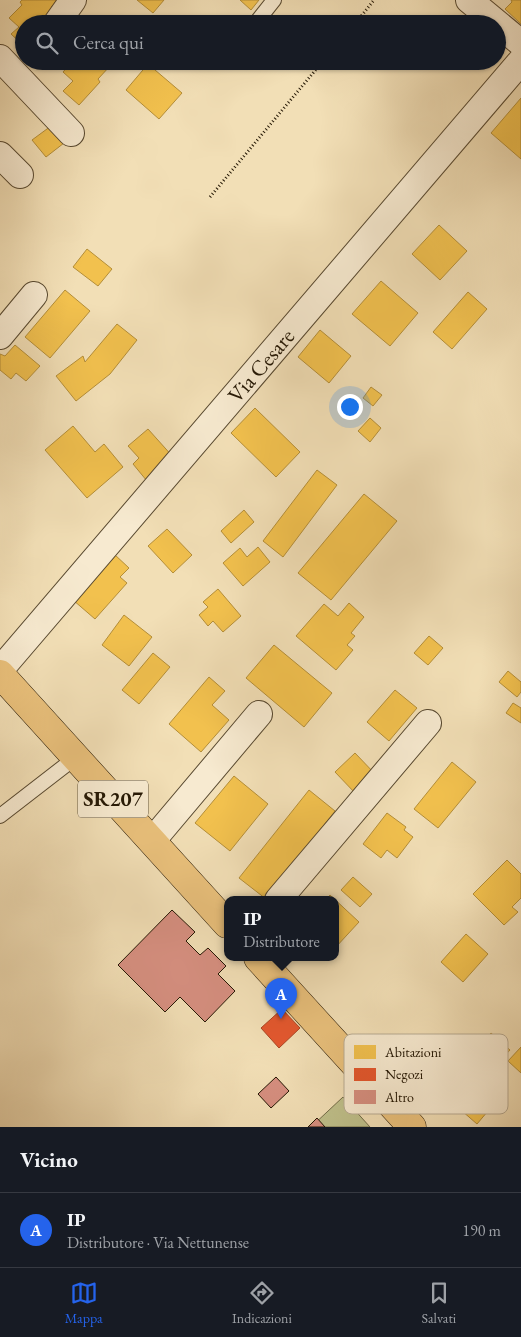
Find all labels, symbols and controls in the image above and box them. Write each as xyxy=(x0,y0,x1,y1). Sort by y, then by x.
search box xyxy=(15,15,506,70)
icon: search xyxy=(33,29,61,57)
text: Cerca qui xyxy=(73,30,144,55)
street label: Via Cesare xyxy=(221,322,301,409)
your location xyxy=(337,394,363,420)
road number: SR207 xyxy=(78,781,148,818)
popup xyxy=(224,896,339,961)
text: IP xyxy=(243,906,262,931)
text: Distributore xyxy=(243,931,320,952)
pin: A xyxy=(265,978,297,1019)
legend xyxy=(344,1034,508,1114)
text: Abitazioni xyxy=(384,1043,442,1061)
text: Negozi xyxy=(385,1065,424,1083)
text: Altro xyxy=(384,1088,414,1106)
text: Vicino xyxy=(20,1146,78,1173)
text: IP xyxy=(67,1207,85,1232)
text: A xyxy=(30,1220,42,1241)
text: 190 m xyxy=(462,1220,501,1241)
text: Distributore · Via Nettunense xyxy=(67,1232,249,1253)
tab: Mappa xyxy=(65,1279,103,1327)
tab: Indicazioni xyxy=(232,1279,292,1327)
tab: Salvati xyxy=(421,1279,456,1327)

